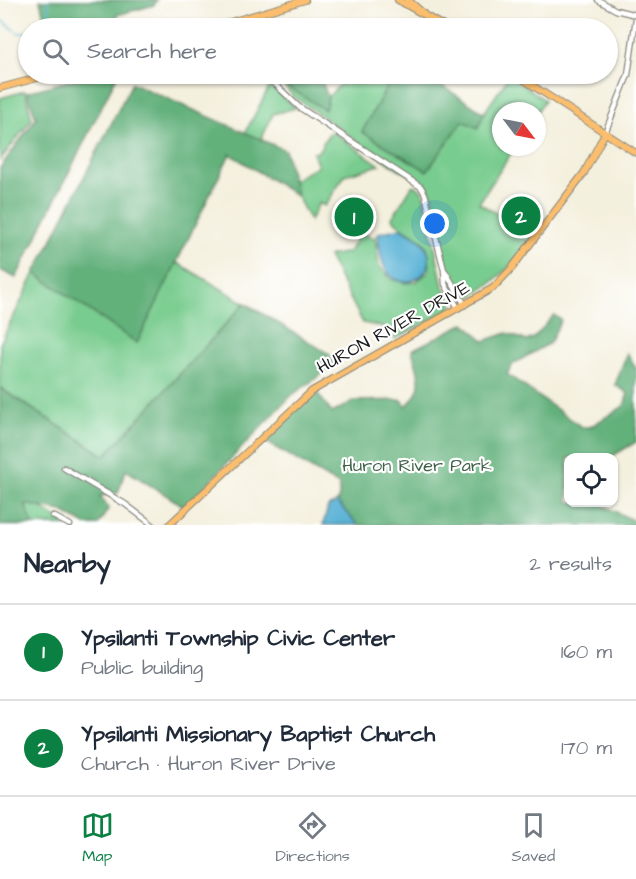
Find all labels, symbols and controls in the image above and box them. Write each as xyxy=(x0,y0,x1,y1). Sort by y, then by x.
search box xyxy=(18,18,618,84)
icon: search xyxy=(39,35,72,68)
text: Search here xyxy=(87,36,217,67)
north arrow xyxy=(492,102,546,156)
pin: 1 xyxy=(334,194,374,240)
pin: 2 xyxy=(502,194,540,238)
your location xyxy=(420,209,449,238)
street label: HURON RIVER DRIVE xyxy=(312,275,474,380)
park label: Huron River Park xyxy=(342,453,492,478)
map controls xyxy=(564,453,618,507)
button: locate xyxy=(564,453,618,507)
text: Nearby xyxy=(24,546,111,582)
text: 2 results xyxy=(529,550,612,578)
text: Ypsilanti Township Civic Center xyxy=(81,623,395,654)
text: 1 xyxy=(42,638,45,666)
text: 160 m xyxy=(561,638,612,666)
text: Public building xyxy=(81,654,203,682)
text: Ypsilanti Missionary Baptist Church xyxy=(81,719,435,750)
text: 2 xyxy=(38,734,49,762)
text: 170 m xyxy=(561,734,612,762)
text: Church · Huron River Drive xyxy=(81,750,336,778)
tab: Map xyxy=(81,809,114,867)
tab: Directions xyxy=(276,809,350,867)
tab: Saved xyxy=(512,809,555,867)

